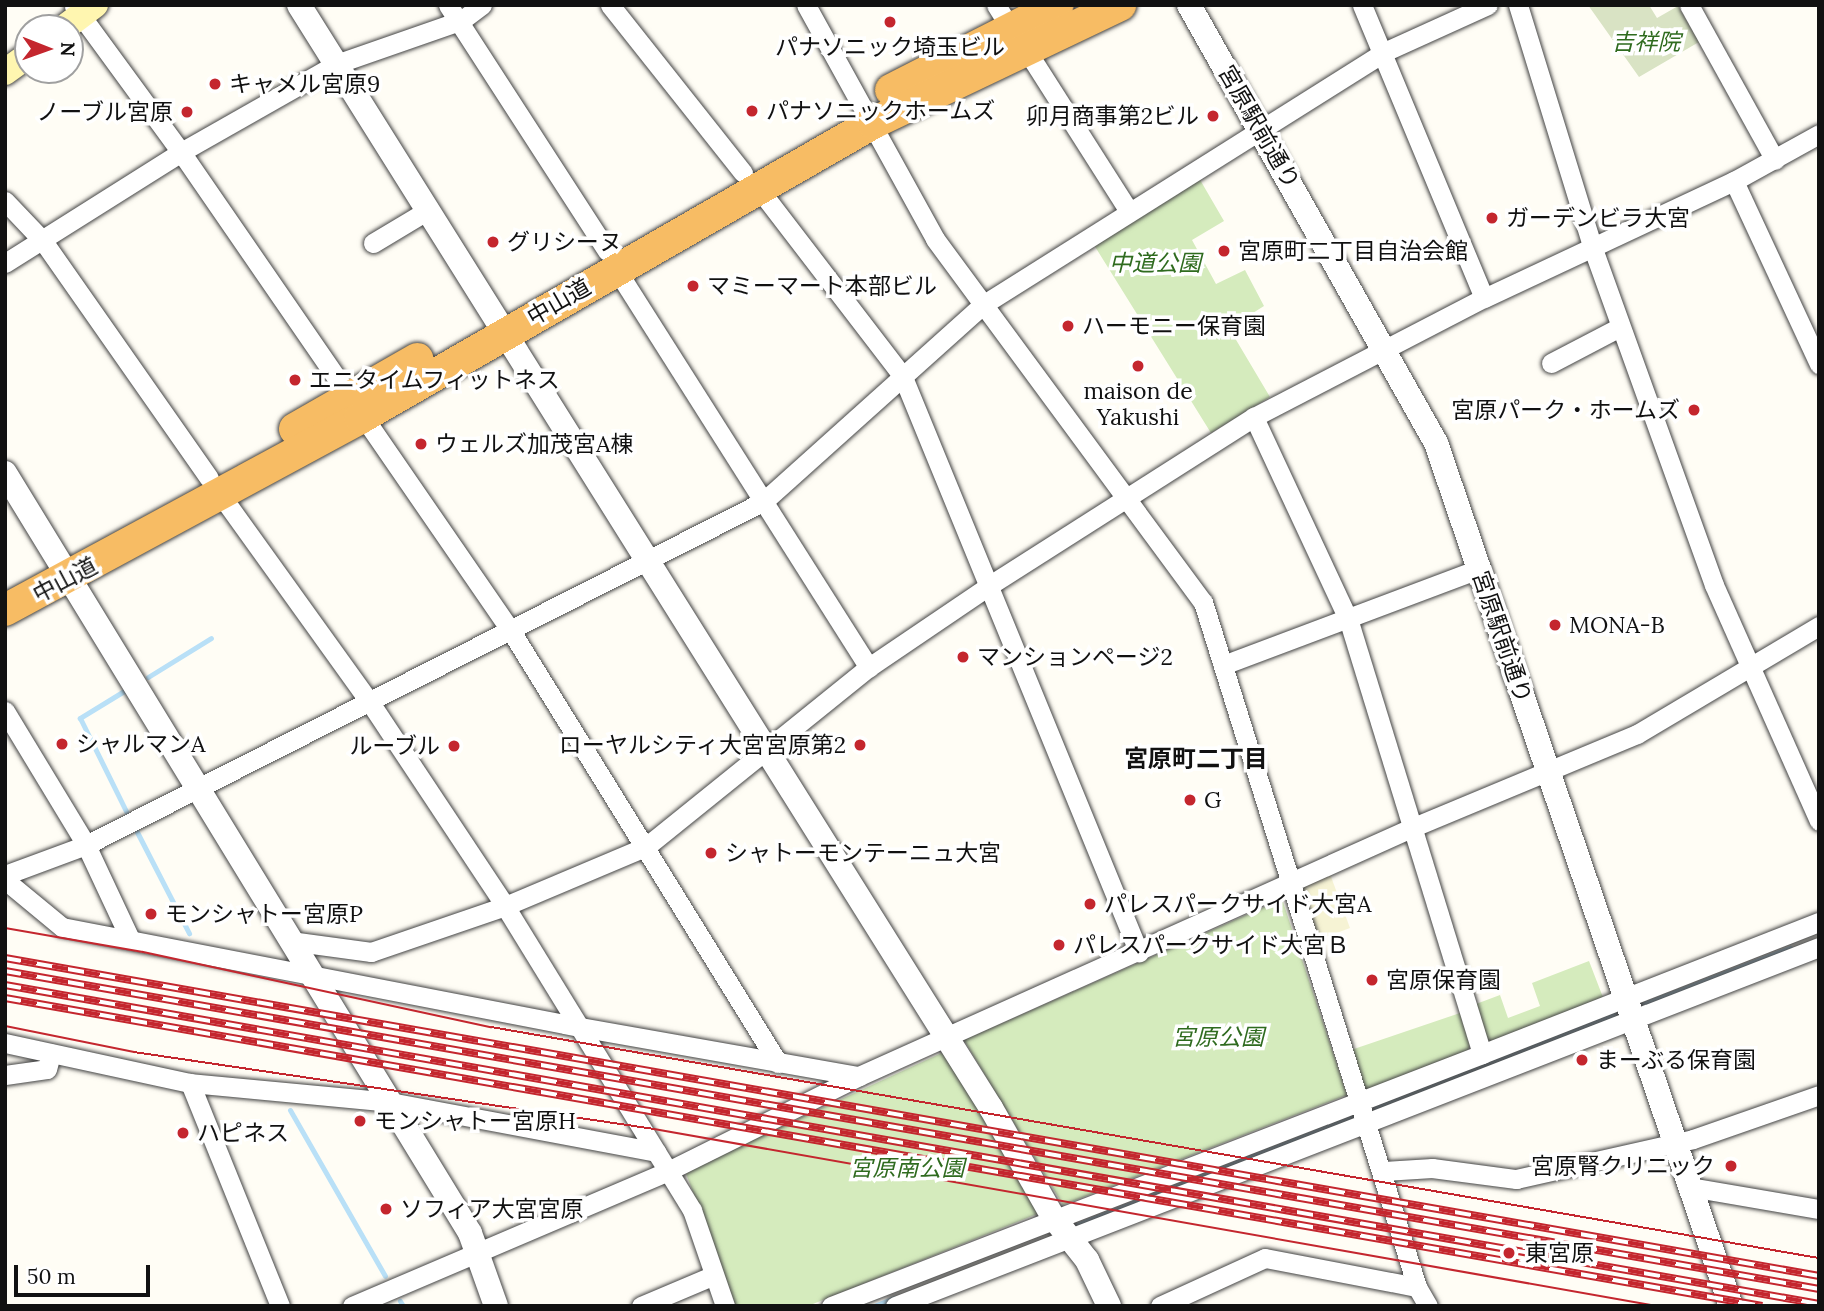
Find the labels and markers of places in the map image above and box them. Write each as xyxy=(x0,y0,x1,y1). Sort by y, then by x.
marker: パナソニック埼玉ビル xyxy=(882,14,898,30)
place label: パナソニック埼玉ビル xyxy=(775,33,1005,61)
place label: キャメル宮原9 xyxy=(229,70,380,98)
marker: キャメル宮原9 xyxy=(207,76,223,92)
place label: パナソニックホームズ xyxy=(766,97,996,125)
place label: ノーブル宮原 xyxy=(35,98,173,126)
place label: 卯月商事第2ビル xyxy=(1026,102,1199,130)
marker: パナソニックホームズ xyxy=(744,103,760,119)
marker: ノーブル宮原 xyxy=(179,104,195,120)
marker: 卯月商事第2ビル xyxy=(1205,108,1221,124)
place label: ガーデンビラ大宮 xyxy=(1506,204,1690,232)
marker: ガーデンビラ大宮 xyxy=(1484,210,1500,226)
place label: グリシーヌ xyxy=(507,228,622,256)
marker: グリシーヌ xyxy=(485,234,501,250)
place label: 宮原町二丁目自治会館 xyxy=(1238,237,1468,265)
marker: 宮原町二丁目自治会館 xyxy=(1216,243,1232,259)
place label: マミーマート本部ビル xyxy=(707,272,937,300)
marker: マミーマート本部ビル xyxy=(685,278,701,294)
place label: ハーモニー保育園 xyxy=(1082,312,1266,340)
marker: ハーモニー保育園 xyxy=(1060,318,1076,334)
marker: maison de Yakushi xyxy=(1130,358,1146,374)
place label: エニタイムフィットネス xyxy=(309,366,562,394)
marker: エニタイムフィットネス xyxy=(287,372,303,388)
place label: maison de Yakushi xyxy=(1083,377,1193,431)
place label: 宮原パーク・ホームズ xyxy=(1450,396,1680,424)
marker: 宮原パーク・ホームズ xyxy=(1686,402,1702,418)
place label: ウェルズ加茂宮A棟 xyxy=(435,430,633,458)
marker: ウェルズ加茂宮A棟 xyxy=(413,436,429,452)
place label: MONA-B xyxy=(1569,611,1665,639)
marker: MONA-B xyxy=(1547,617,1563,633)
place label: マンションページ2 xyxy=(977,643,1173,671)
marker: マンションページ2 xyxy=(955,649,971,665)
place label: シャルマンA xyxy=(76,730,205,758)
place label: ローヤルシティ大宮宮原第2 xyxy=(558,731,846,759)
place label: ルーブル xyxy=(348,732,440,760)
marker: シャルマンA xyxy=(54,736,70,752)
marker: ローヤルシティ大宮宮原第2 xyxy=(852,737,868,753)
marker: ルーブル xyxy=(446,738,462,754)
place label: G xyxy=(1204,786,1222,814)
marker: G xyxy=(1182,792,1198,808)
place label: シャトーモンテーニュ大宮 xyxy=(725,839,1001,867)
marker: シャトーモンテーニュ大宮 xyxy=(703,845,719,861)
place label: パレスパークサイド大宮A xyxy=(1104,890,1371,918)
marker: パレスパークサイド大宮A xyxy=(1082,896,1098,912)
place label: モンシャトー宮原P xyxy=(165,900,363,928)
marker: モンシャトー宮原P xyxy=(143,906,159,922)
place label: パレスパークサイド大宮Ｂ xyxy=(1073,931,1349,959)
marker: パレスパークサイド大宮Ｂ xyxy=(1051,937,1067,953)
place label: 宮原保育園 xyxy=(1386,966,1501,994)
marker: 宮原保育園 xyxy=(1364,972,1380,988)
place label: まーぶる保育園 xyxy=(1596,1046,1757,1074)
marker: まーぶる保育園 xyxy=(1574,1052,1590,1068)
place label: モンシャトー宮原H xyxy=(374,1107,576,1135)
marker: モンシャトー宮原H xyxy=(352,1113,368,1129)
place label: ハピネス xyxy=(197,1119,289,1147)
marker: ハピネス xyxy=(175,1125,191,1141)
place label: 宮原腎クリニック xyxy=(1531,1152,1715,1180)
marker: 宮原腎クリニック xyxy=(1721,1156,1741,1176)
place label: ソフィア大宮宮原 xyxy=(400,1195,584,1223)
marker: ソフィア大宮宮原 xyxy=(378,1201,394,1217)
place label: 東宮原 xyxy=(1525,1239,1594,1267)
marker: 東宮原 xyxy=(1499,1243,1519,1263)

